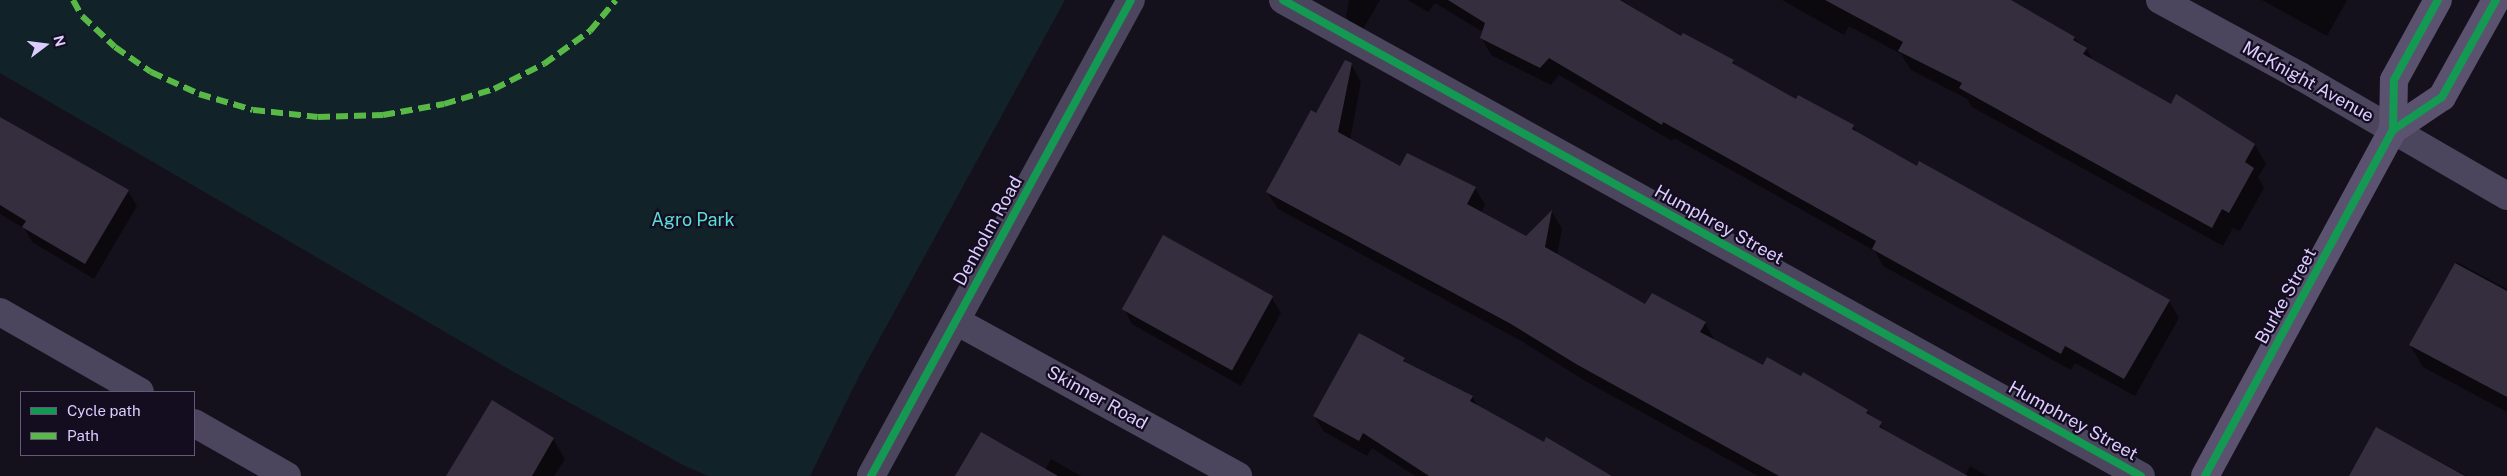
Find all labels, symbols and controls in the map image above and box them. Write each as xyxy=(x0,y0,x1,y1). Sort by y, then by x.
north arrow xyxy=(20,20,70,70)
text: N xyxy=(50,34,69,48)
street label: McKnight Avenue xyxy=(2239,37,2377,127)
street label: Denholm Road xyxy=(949,173,1027,289)
street label: Humphrey Street xyxy=(1651,181,1787,269)
park label: Agro Park xyxy=(651,209,735,231)
street label: Burke Street xyxy=(2251,244,2321,348)
street label: Skinner Road xyxy=(1043,361,1151,435)
street label: Humphrey Street xyxy=(2005,377,2141,465)
legend xyxy=(20,391,195,456)
text: Cycle path xyxy=(67,402,141,419)
text: Path xyxy=(67,427,99,444)

